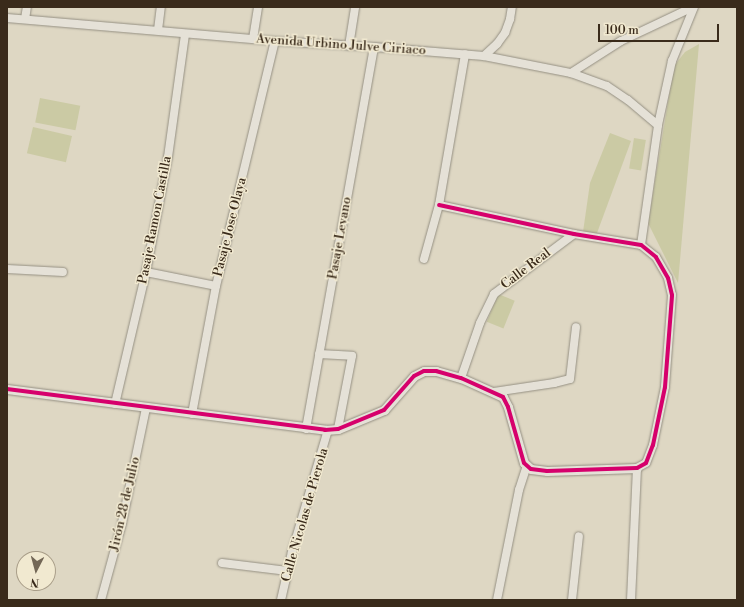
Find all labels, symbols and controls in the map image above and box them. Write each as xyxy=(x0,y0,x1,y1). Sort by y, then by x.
scale bar xyxy=(600,16,721,42)
text: 100 m xyxy=(605,23,639,38)
street label: Avenida Urbino Julve Ciriaco xyxy=(255,31,427,59)
street label: Pasaje Ramon Castilla xyxy=(135,155,175,285)
street label: Pasaje Jose Olaya xyxy=(210,176,250,278)
street label: Pasaje Levano xyxy=(325,195,355,281)
street label: Calle Real xyxy=(498,245,554,293)
street label: Calle Nicolas de Pierola xyxy=(278,446,332,584)
street label: Jirón 28 de Julio xyxy=(107,455,143,553)
north arrow xyxy=(16,551,56,591)
text: N xyxy=(30,575,40,589)

